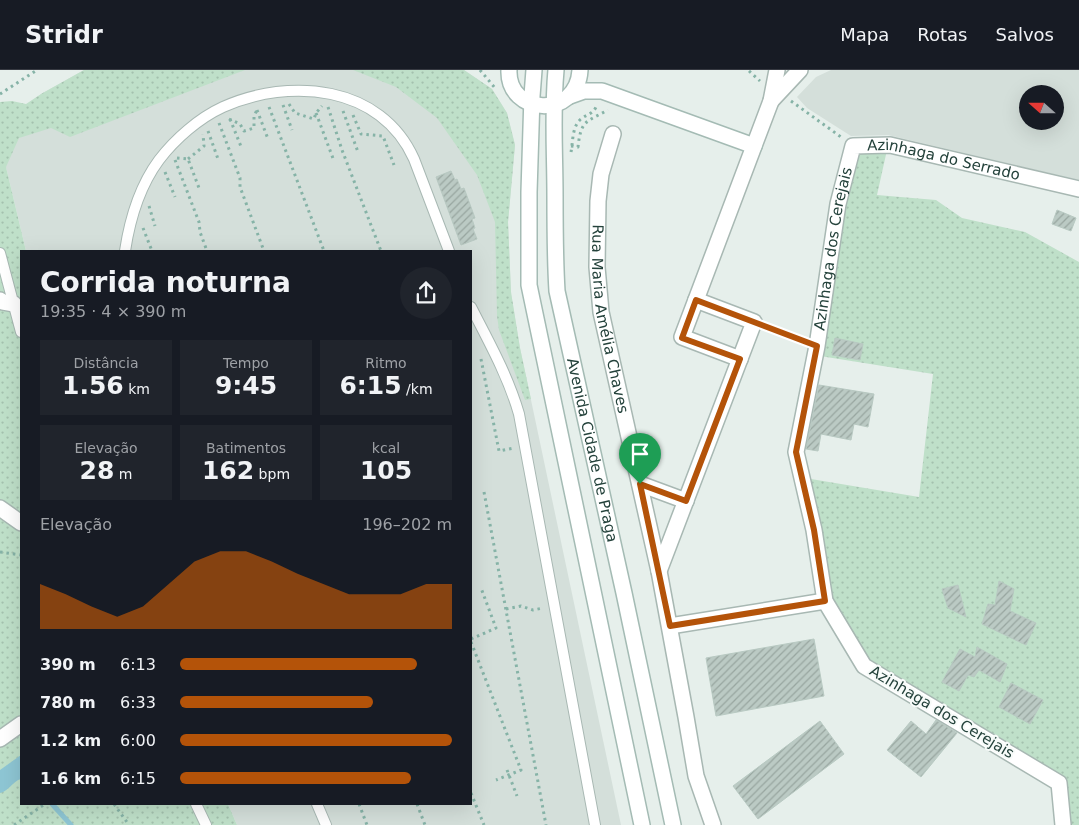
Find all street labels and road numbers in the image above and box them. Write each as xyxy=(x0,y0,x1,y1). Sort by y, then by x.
street label: Azinhaga do Serrado xyxy=(867,136,1022,184)
street label: Azinhaga dos Cerejais xyxy=(810,165,856,332)
street label: Rua Maria Amélia Chaves xyxy=(588,224,632,415)
street label: Avenida Cidade de Praga xyxy=(563,356,621,544)
street label: Azinhaga dos Cerejais xyxy=(866,662,1018,762)

